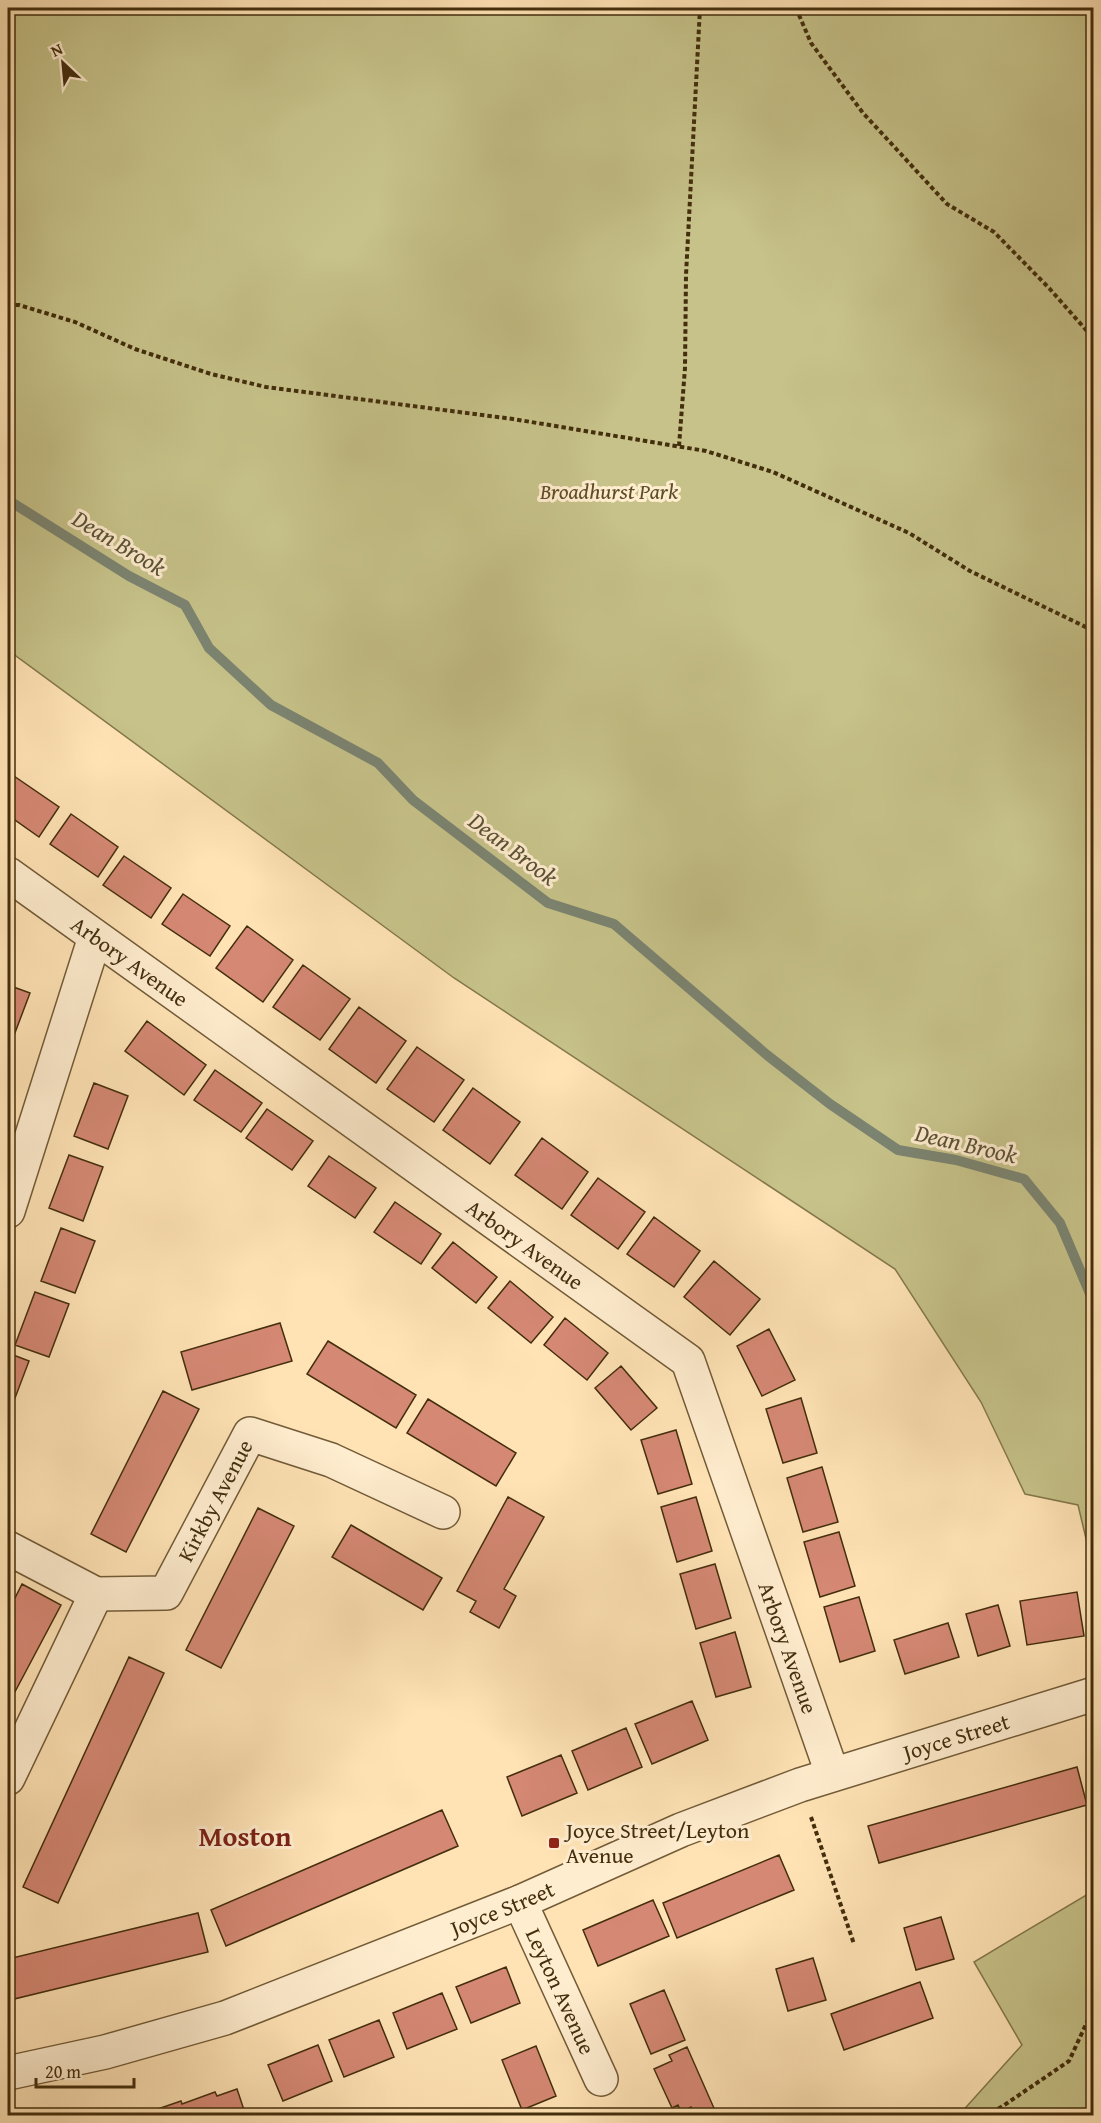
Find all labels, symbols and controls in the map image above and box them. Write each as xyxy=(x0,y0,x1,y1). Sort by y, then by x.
north arrow xyxy=(33,33,93,93)
text: N xyxy=(46,36,67,63)
park label: Broadhurst Park xyxy=(539,475,679,507)
water label: Dean Brook xyxy=(65,500,173,584)
water label: Dean Brook xyxy=(461,803,565,894)
street label: Arbory Avenue xyxy=(65,908,195,1014)
water label: Dean Brook xyxy=(911,1115,1021,1172)
street label: Arbory Avenue xyxy=(460,1191,590,1297)
street label: Kirkby Avenue xyxy=(169,1434,260,1567)
street label: Arbory Avenue xyxy=(750,1577,826,1718)
street label: Joyce Street xyxy=(896,1705,1014,1769)
place label: Joyce Street/Leyton Avenue xyxy=(563,1814,750,1871)
district label: Moston xyxy=(198,1815,292,1856)
marker: Joyce Street/Leyton Avenue xyxy=(547,1836,561,1850)
street label: Joyce Street xyxy=(443,1873,560,1945)
street label: Leyton Avenue xyxy=(518,1923,604,2060)
scale bar xyxy=(36,2051,134,2089)
text: 20 m xyxy=(45,2058,81,2085)

